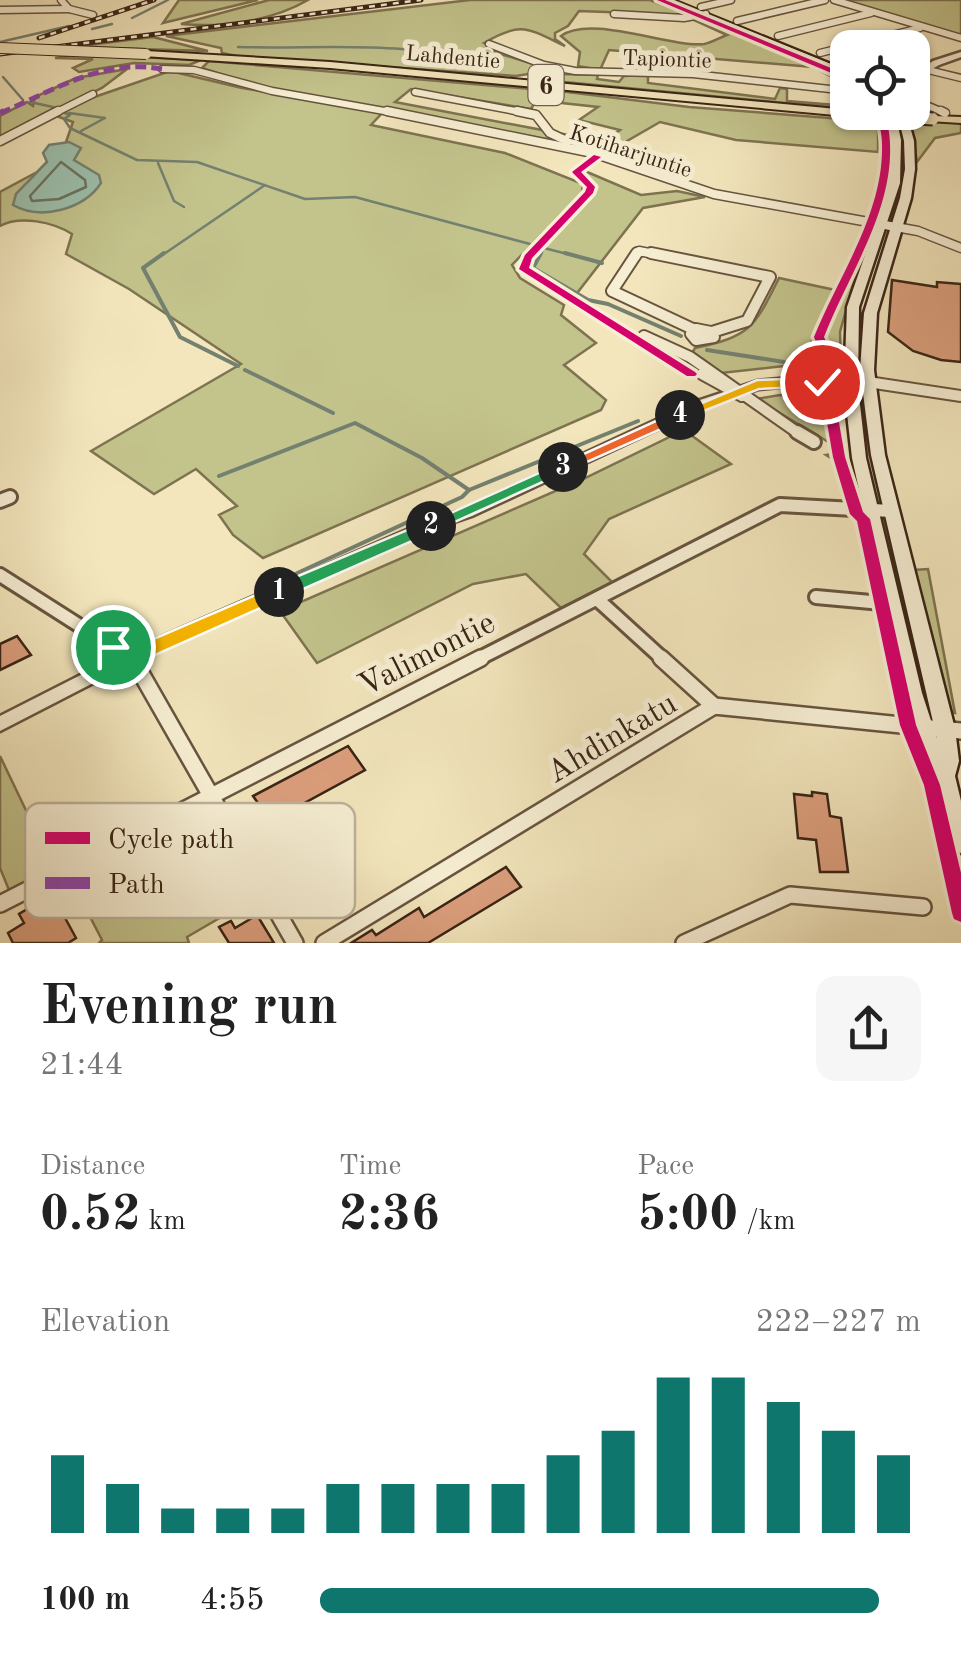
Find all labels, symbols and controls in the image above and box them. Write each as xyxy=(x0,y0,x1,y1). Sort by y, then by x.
map controls xyxy=(830,30,930,130)
button: locate xyxy=(830,30,930,130)
street label: Lahdentie xyxy=(405,43,501,73)
street label: Tapiontie xyxy=(622,47,712,73)
road number: 6 xyxy=(528,65,564,105)
street label: Kotiharjuntie xyxy=(566,122,694,182)
pin xyxy=(780,340,865,425)
icon: check xyxy=(795,355,850,410)
pin: 4 xyxy=(655,390,705,440)
text: 4 xyxy=(672,401,688,429)
pin: 3 xyxy=(538,442,588,492)
text: 3 xyxy=(555,453,571,481)
pin: 2 xyxy=(406,501,456,551)
text: 2 xyxy=(423,512,439,540)
pin: 1 xyxy=(254,567,304,617)
text: 1 xyxy=(271,578,287,606)
pin xyxy=(71,605,156,690)
street label: Valimontie xyxy=(354,608,501,704)
icon: arrive xyxy=(86,620,141,675)
street label: Ahdinkatu xyxy=(542,688,683,791)
legend xyxy=(25,803,355,918)
text: Cycle path xyxy=(108,827,234,855)
text: Path xyxy=(108,872,165,900)
button: share xyxy=(816,976,921,1081)
text: Evening run xyxy=(40,981,338,1036)
text: 21:44 xyxy=(40,1050,123,1082)
text: Distance xyxy=(40,1153,145,1181)
text: Time xyxy=(339,1153,401,1181)
text: Pace xyxy=(637,1153,694,1181)
text: 0.52 xyxy=(40,1191,141,1241)
text: 2:36 xyxy=(339,1191,440,1241)
text: 5:00 xyxy=(637,1191,738,1241)
text: km xyxy=(141,1208,186,1236)
text: /km xyxy=(738,1208,796,1236)
text: Elevation xyxy=(40,1307,170,1339)
text: 222–227 m xyxy=(755,1307,921,1339)
text: 100 m xyxy=(40,1585,130,1617)
text: 4:55 xyxy=(200,1585,265,1617)

